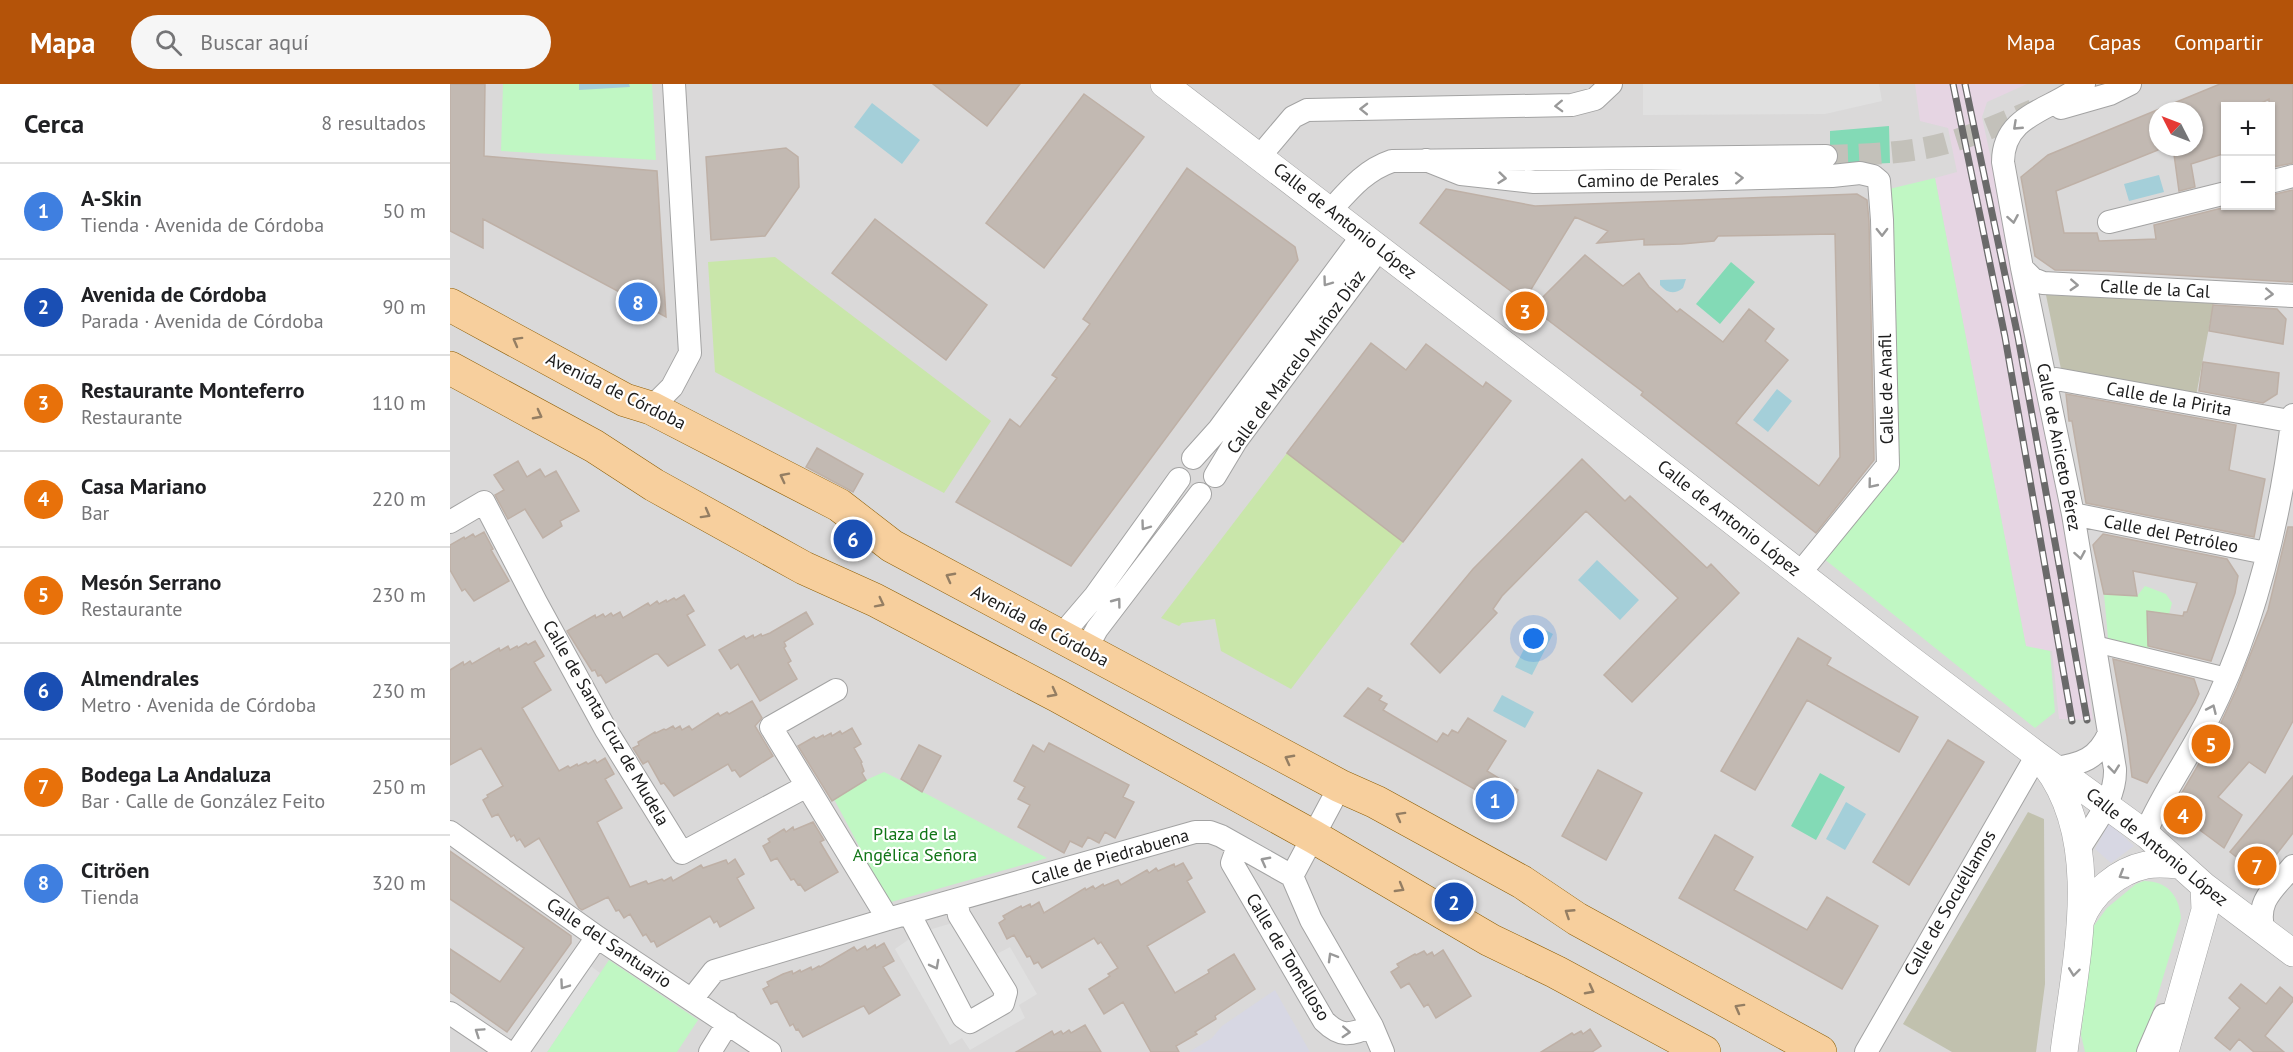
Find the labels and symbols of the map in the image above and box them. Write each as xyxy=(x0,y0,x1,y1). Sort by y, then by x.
one-way arrow xyxy=(1555,99,1564,112)
north arrow xyxy=(2149,102,2203,156)
one-way arrow xyxy=(1360,103,1369,116)
one-way arrow xyxy=(2014,119,2024,130)
street label: Calle de Antonio López xyxy=(1269,157,1422,284)
street label: Camino de Perales xyxy=(1577,167,1719,192)
one-way arrow xyxy=(1497,171,1507,184)
one-way arrow xyxy=(1734,172,1743,185)
one-way arrow xyxy=(2006,214,2019,224)
one-way arrow xyxy=(1876,227,1889,236)
street label: Calle de Marcelo Muñoz Díaz xyxy=(1221,265,1370,458)
street label: Calle de la Cal xyxy=(2099,274,2211,303)
one-way arrow xyxy=(1323,276,1334,287)
one-way arrow xyxy=(2070,278,2079,291)
pin: 8 xyxy=(618,280,657,324)
pin: 3 xyxy=(1506,288,1544,334)
one-way arrow xyxy=(2265,288,2274,301)
street label: Calle de Anafil xyxy=(1873,333,1898,445)
one-way arrow xyxy=(512,337,523,348)
street label: Avenida de Córdoba xyxy=(543,347,690,434)
street label: Calle de Aniceto Pérez xyxy=(2032,361,2087,533)
street label: Calle de la Pirita xyxy=(2105,376,2234,421)
one-way arrow xyxy=(532,408,543,419)
street label: Calle de Antonio López xyxy=(1653,454,1806,581)
one-way arrow xyxy=(779,472,790,484)
one-way arrow xyxy=(1869,477,1880,488)
one-way arrow xyxy=(700,507,711,518)
street label: Calle del Petróleo xyxy=(2102,509,2240,558)
pin: 6 xyxy=(834,516,872,562)
one-way arrow xyxy=(1141,520,1152,531)
one-way arrow xyxy=(2073,549,2086,559)
one-way arrow xyxy=(946,573,956,584)
street label: Avenida de Córdoba xyxy=(967,580,1113,672)
one-way arrow xyxy=(873,596,884,607)
one-way arrow xyxy=(1110,598,1121,609)
street label: Calle de Santa Cruz de Mudela xyxy=(538,616,675,830)
your location xyxy=(1519,624,1548,653)
one-way arrow xyxy=(1047,686,1057,697)
one-way arrow xyxy=(2205,704,2217,715)
pin: 5 xyxy=(2192,722,2230,766)
one-way arrow xyxy=(1284,755,1295,766)
one-way arrow xyxy=(2107,765,2120,774)
pin: 1 xyxy=(1476,778,1514,822)
street label: Calle de Antonio López xyxy=(2082,782,2233,911)
pin: 4 xyxy=(2164,792,2202,838)
one-way arrow xyxy=(1396,812,1406,823)
park label: Plaza de la Angélica Señora xyxy=(853,822,977,866)
street label: Calle de Piedrabuena xyxy=(1028,823,1191,890)
street label: Calle de Socuéllamos xyxy=(1898,826,2001,980)
pin: 7 xyxy=(2238,844,2276,888)
one-way arrow xyxy=(1261,857,1271,868)
one-way arrow xyxy=(2119,868,2129,879)
pin: 2 xyxy=(1434,880,1474,924)
one-way arrow xyxy=(1394,881,1404,892)
street label: Calle de Tomelloso xyxy=(1241,889,1336,1025)
street label: Calle del Santuario xyxy=(542,892,676,993)
one-way arrow xyxy=(1564,909,1575,920)
one-way arrow xyxy=(1328,953,1339,964)
one-way arrow xyxy=(928,959,939,970)
one-way arrow xyxy=(2068,968,2080,977)
one-way arrow xyxy=(560,979,571,990)
one-way arrow xyxy=(1584,983,1595,994)
one-way arrow xyxy=(1735,1004,1745,1015)
one-way arrow xyxy=(1341,1025,1350,1038)
one-way arrow xyxy=(475,1028,486,1039)

